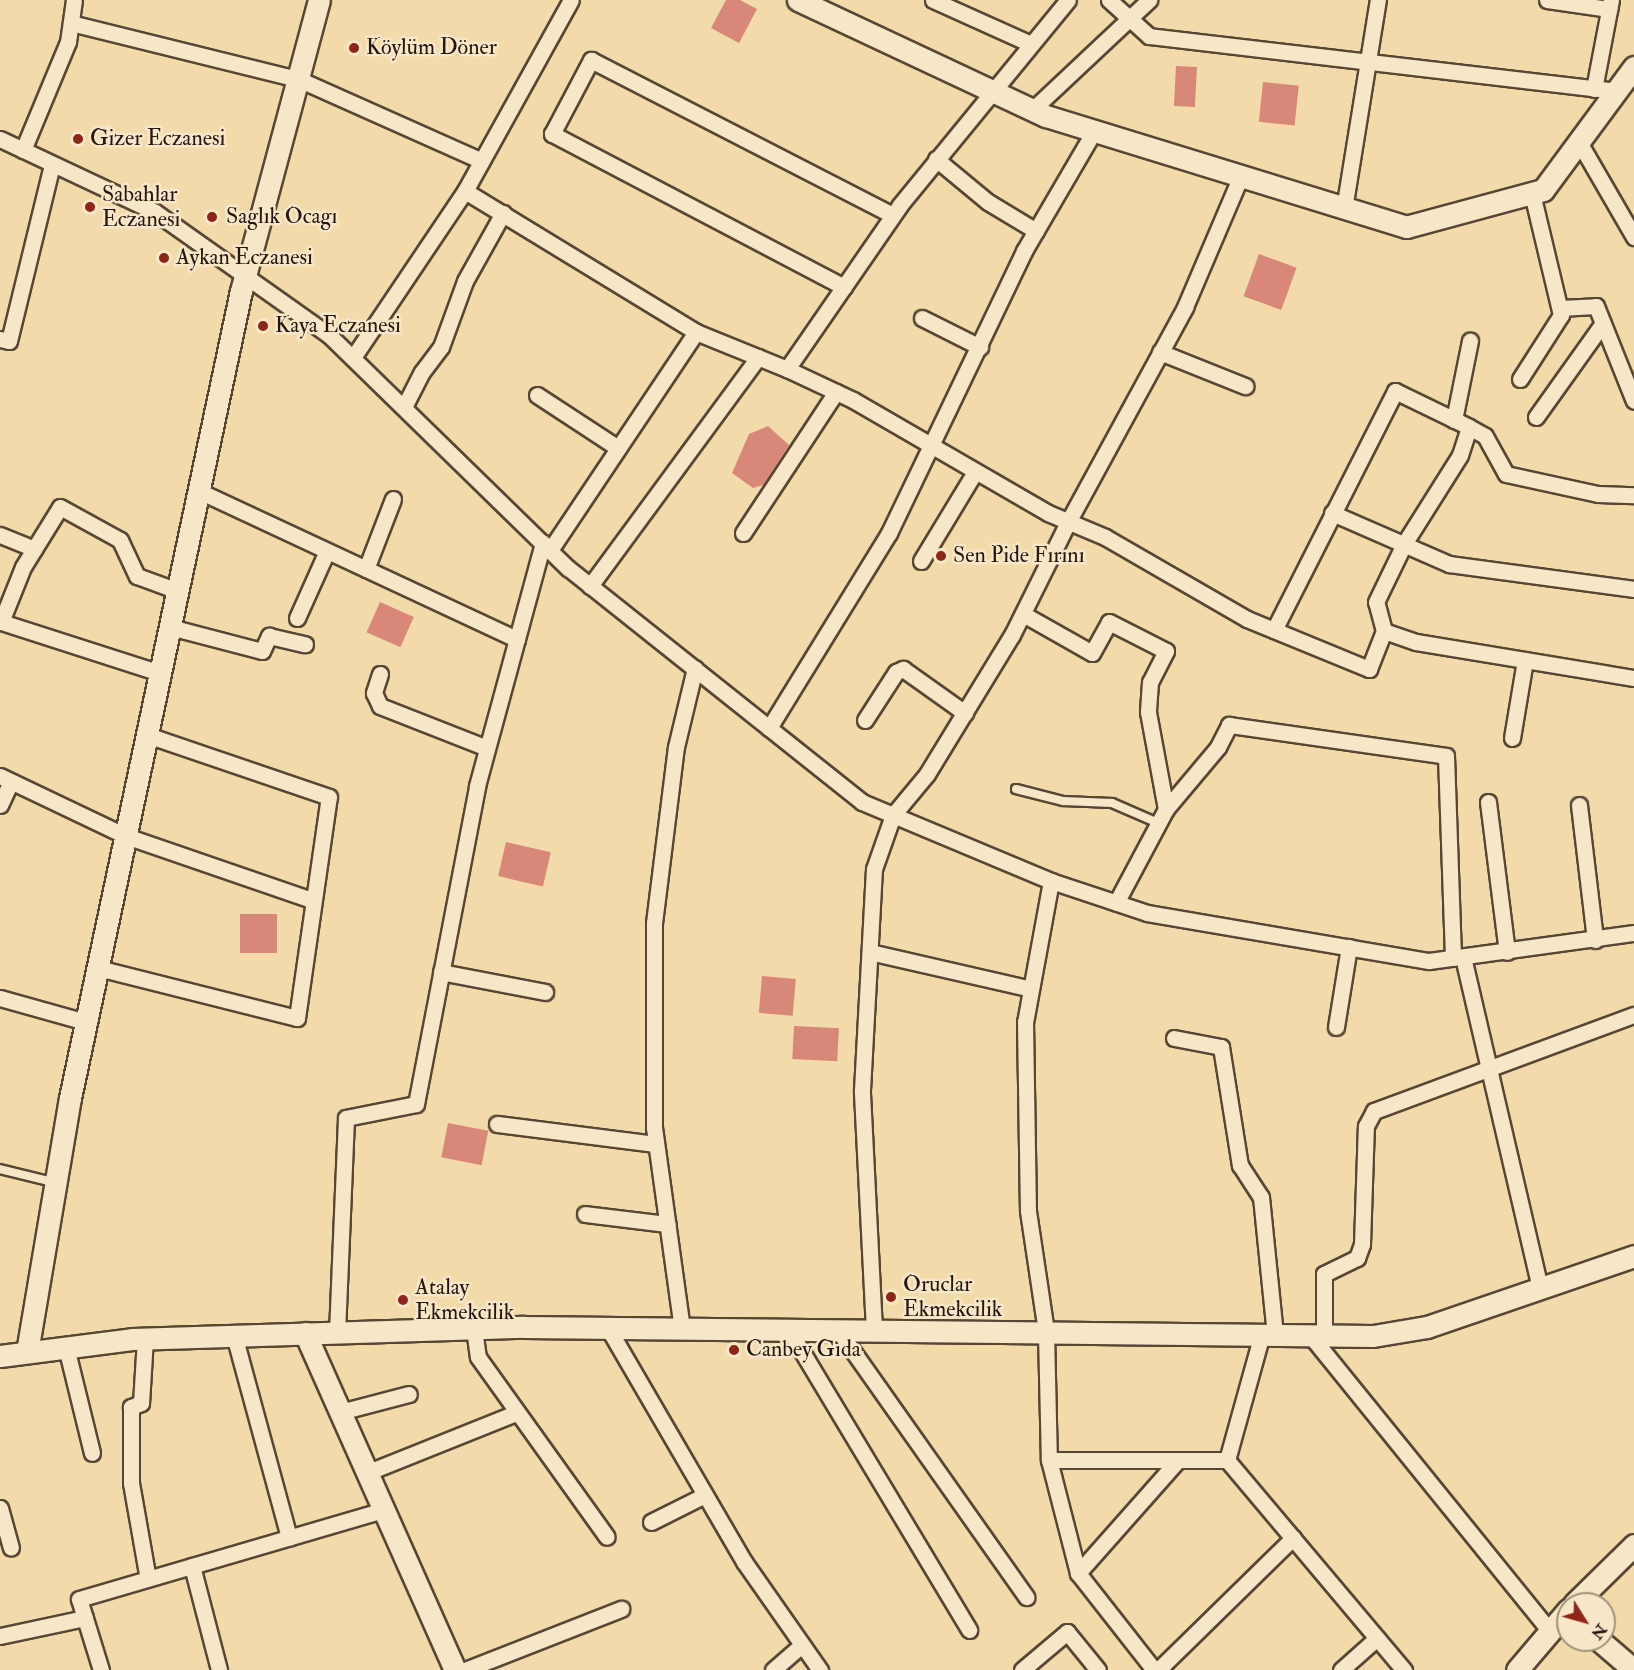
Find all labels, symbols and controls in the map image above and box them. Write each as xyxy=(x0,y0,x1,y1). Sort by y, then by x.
place label: Köylüm Döner xyxy=(366,35,497,61)
marker: Köylüm Döner xyxy=(347,41,361,55)
place label: Gizer Eczanesi xyxy=(90,126,225,152)
marker: Gizer Eczanesi xyxy=(71,132,85,146)
place label: Sabahlar Eczanesi xyxy=(102,181,180,232)
marker: Sabahlar Eczanesi xyxy=(83,200,97,214)
place label: Saglık Ocagı xyxy=(226,204,337,230)
marker: Saglık Ocagı xyxy=(203,208,221,226)
place label: Aykan Eczanesi xyxy=(176,245,313,271)
marker: Aykan Eczanesi xyxy=(157,251,171,265)
place label: Kaya Eczanesi xyxy=(275,313,401,339)
marker: Kaya Eczanesi xyxy=(256,319,270,333)
place label: Sen Pide Fırını xyxy=(953,543,1084,569)
marker: Sen Pide Fırını xyxy=(934,549,948,563)
place label: Oruclar Ekmekcilik xyxy=(903,1271,1002,1322)
place label: Atalay Ekmekcilik xyxy=(415,1274,514,1326)
marker: Oruclar Ekmekcilik xyxy=(884,1290,898,1304)
marker: Atalay Ekmekcilik xyxy=(396,1293,410,1307)
place label: Canbey Gıda xyxy=(746,1337,861,1363)
marker: Canbey Gıda xyxy=(727,1343,741,1357)
north arrow xyxy=(1556,1592,1616,1652)
text: N xyxy=(1586,1620,1611,1643)

